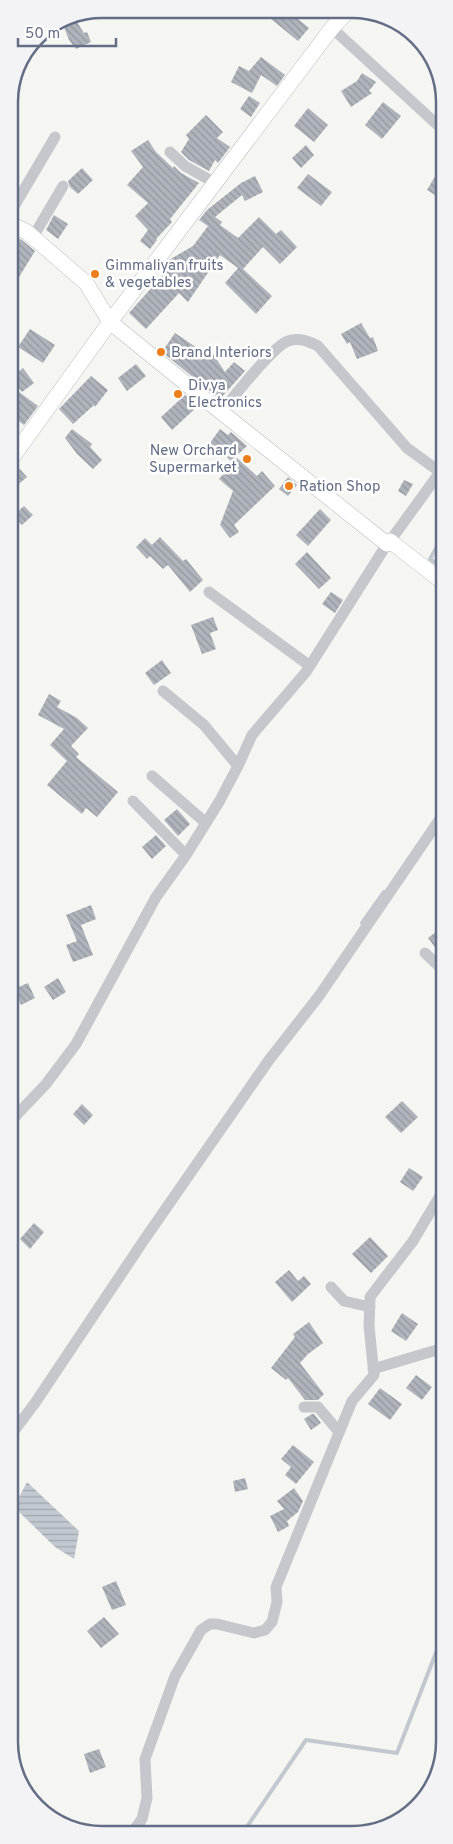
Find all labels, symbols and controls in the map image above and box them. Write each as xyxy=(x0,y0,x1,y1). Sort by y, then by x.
scale bar xyxy=(18,15,115,47)
text: 50 m xyxy=(25,25,60,44)
place label: Gimmaliyan fruits & vegetables xyxy=(105,257,224,293)
marker: Gimmaliyan fruits & vegetables xyxy=(89,268,101,280)
place label: Brand Interiors xyxy=(171,344,272,363)
marker: Brand Interiors xyxy=(155,346,167,358)
place label: Divya Electronics xyxy=(188,377,262,413)
marker: Divya Electronics xyxy=(172,388,184,400)
place label: New Orchard Supermarket xyxy=(149,442,237,478)
marker: New Orchard Supermarket xyxy=(241,453,253,465)
place label: Ration Shop xyxy=(299,478,380,497)
marker: Ration Shop xyxy=(283,480,295,492)

